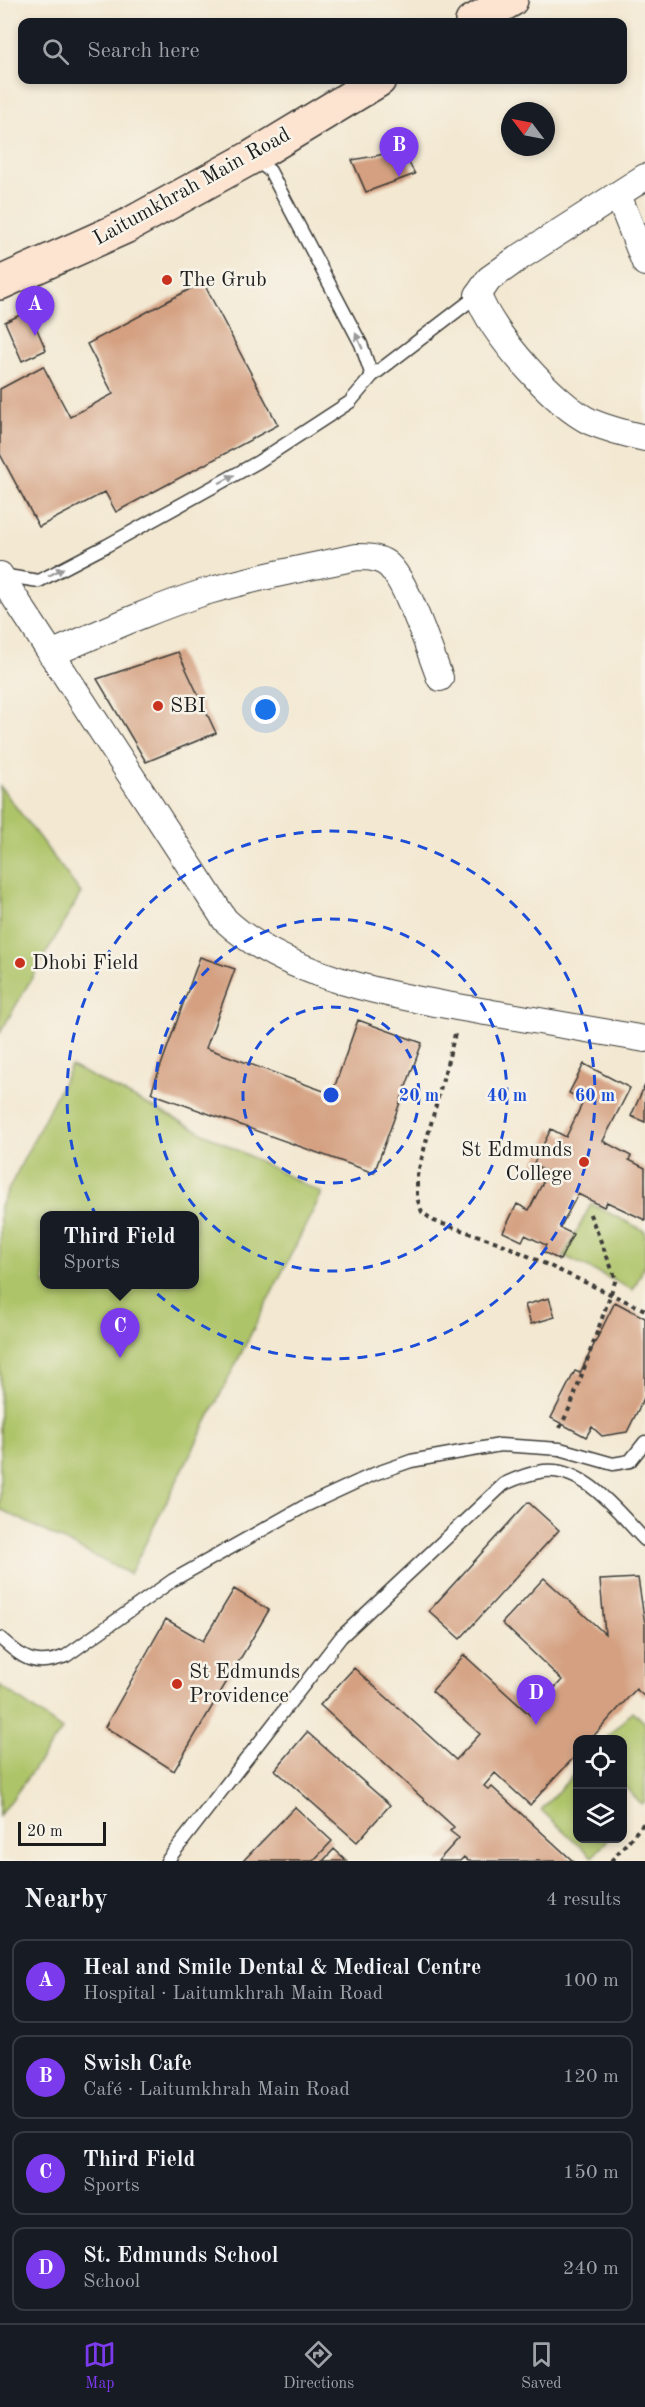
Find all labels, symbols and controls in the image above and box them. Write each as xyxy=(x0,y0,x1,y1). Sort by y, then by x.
search box xyxy=(18,18,627,84)
icon: search xyxy=(39,35,72,68)
text: Search here xyxy=(87,40,200,62)
north arrow xyxy=(501,102,555,156)
street label: Laitumkhrah Main Road xyxy=(90,124,294,250)
pin: B xyxy=(380,128,418,177)
place label: The Grub xyxy=(179,270,267,291)
marker: The Grub xyxy=(160,273,174,287)
pin: A xyxy=(15,286,54,336)
one-way arrow xyxy=(354,332,364,350)
one-way arrow xyxy=(219,474,236,484)
one-way arrow xyxy=(48,567,65,577)
your location xyxy=(251,695,280,724)
place label: SBI xyxy=(170,696,206,717)
marker: SBI xyxy=(151,699,165,713)
place label: Dhobi Field xyxy=(32,953,139,974)
marker: Dhobi Field xyxy=(13,956,27,970)
centre of rings xyxy=(321,1085,341,1105)
text: 20 m xyxy=(399,1087,439,1105)
text: 40 m xyxy=(487,1087,527,1105)
text: 60 m xyxy=(575,1087,615,1105)
place label: St Edmunds College xyxy=(461,1140,572,1185)
marker: St Edmunds College xyxy=(577,1155,591,1169)
popup xyxy=(40,1211,199,1289)
text: Third Field xyxy=(63,1226,176,1248)
text: Sports xyxy=(63,1253,120,1273)
pin: C xyxy=(100,1308,140,1358)
place label: St Edmunds Providence xyxy=(189,1662,300,1707)
pin: D xyxy=(516,1676,556,1725)
marker: St Edmunds Providence xyxy=(170,1677,184,1691)
map controls xyxy=(573,1735,627,1843)
button: locate xyxy=(573,1735,627,1789)
button: layers xyxy=(573,1789,627,1843)
scale bar xyxy=(18,1819,106,1846)
text: 20 m xyxy=(27,1824,63,1840)
text: Nearby xyxy=(24,1887,108,1913)
text: 4 results xyxy=(546,1890,621,1910)
text: Heal and Smile Dental & Medical Centre xyxy=(83,1957,481,1979)
text: A xyxy=(38,1971,53,1991)
text: 100 m xyxy=(563,1971,619,1991)
text: Hospital · Laitumkhrah Main Road xyxy=(83,1984,383,2004)
text: Swish Cafe xyxy=(83,2053,192,2075)
text: B xyxy=(38,2067,53,2087)
text: 120 m xyxy=(563,2067,619,2087)
text: Café · Laitumkhrah Main Road xyxy=(83,2080,350,2100)
text: Third Field xyxy=(83,2149,195,2171)
text: C xyxy=(39,2163,52,2183)
text: 150 m xyxy=(563,2163,619,2183)
text: Sports xyxy=(83,2176,140,2196)
text: St. Edmunds School xyxy=(83,2245,279,2267)
text: D xyxy=(38,2259,53,2279)
text: 240 m xyxy=(563,2259,619,2279)
text: School xyxy=(83,2272,140,2292)
tab: Map xyxy=(83,2338,116,2394)
tab: Directions xyxy=(283,2338,354,2394)
tab: Saved xyxy=(521,2338,562,2394)

